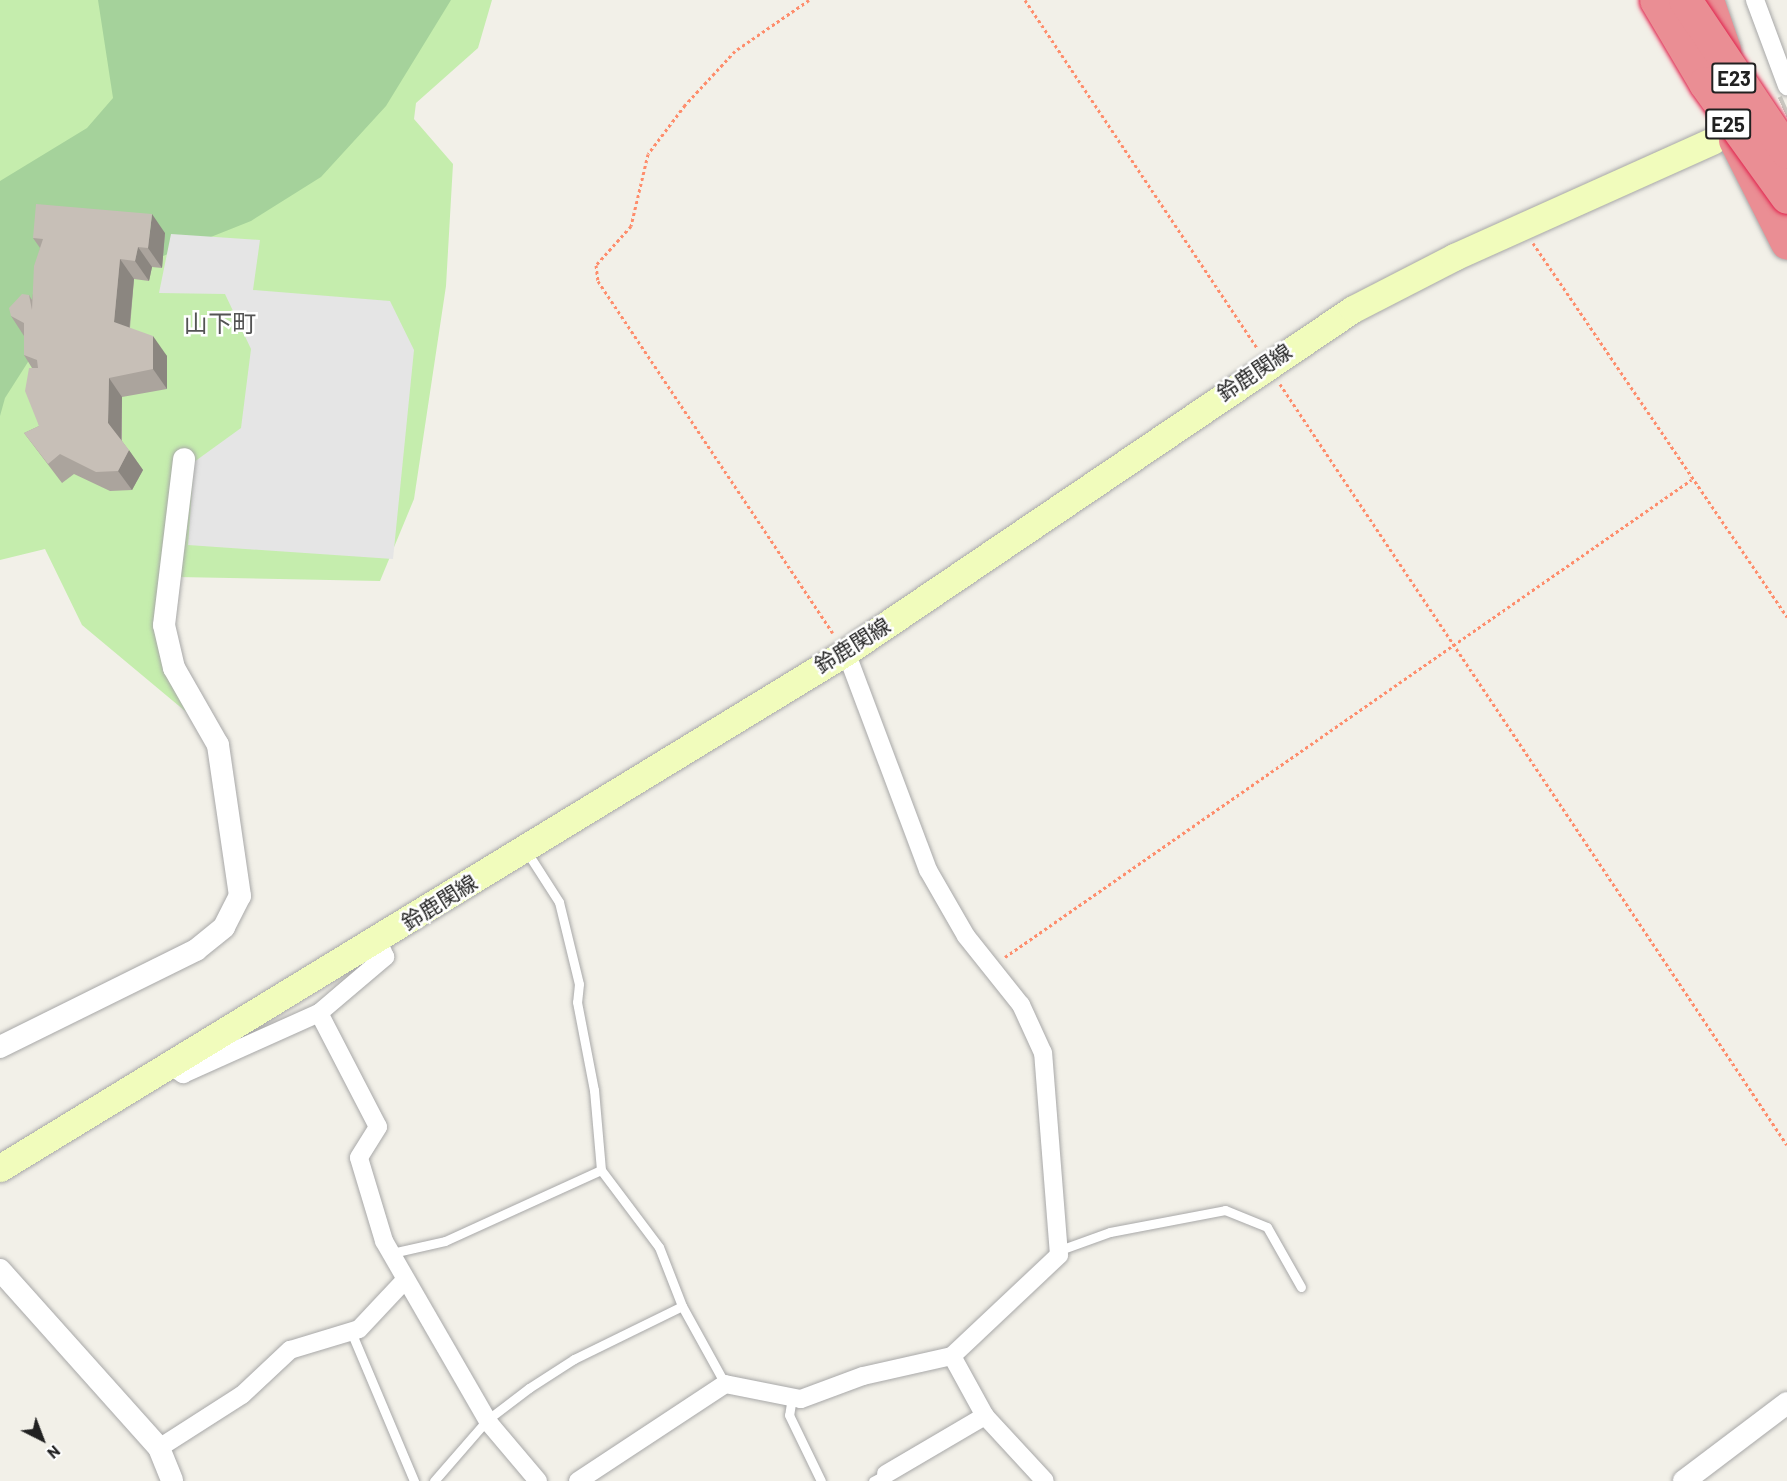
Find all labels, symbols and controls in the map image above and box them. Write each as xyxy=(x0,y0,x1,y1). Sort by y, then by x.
road number: E23 xyxy=(1710,61,1758,95)
road number: E25 xyxy=(1704,107,1752,141)
district label: 山下町 xyxy=(184,309,256,337)
street label: 鈴鹿関線 xyxy=(1212,338,1296,406)
street label: 鈴鹿関線 xyxy=(810,612,894,678)
street label: 鈴鹿関線 xyxy=(397,869,481,935)
north arrow xyxy=(12,1409,72,1469)
text: N xyxy=(44,1442,65,1463)

